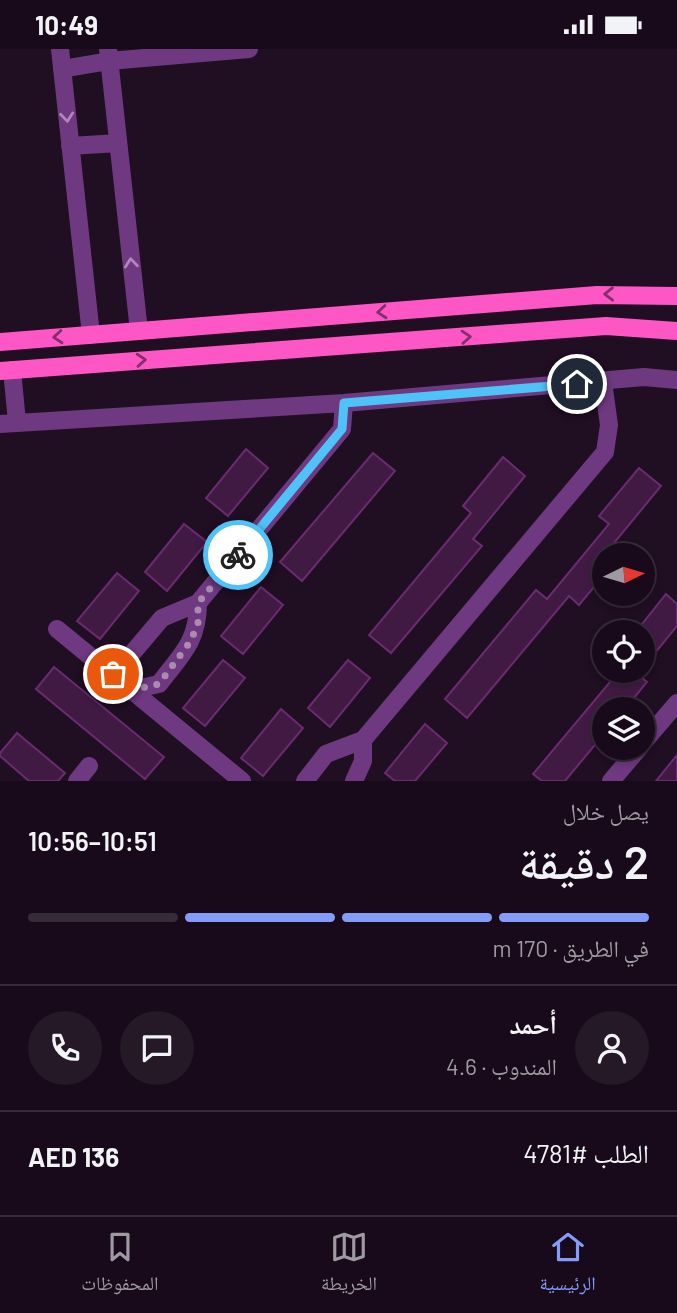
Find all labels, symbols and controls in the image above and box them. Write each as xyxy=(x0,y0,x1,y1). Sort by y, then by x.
text: 10:49 xyxy=(35,9,98,40)
one-way arrow xyxy=(60,111,75,123)
one-way arrow xyxy=(124,257,139,268)
one-way arrow xyxy=(603,287,614,302)
one-way arrow xyxy=(376,304,387,319)
one-way arrow xyxy=(52,329,63,344)
one-way arrow xyxy=(461,330,472,345)
one-way arrow xyxy=(136,353,147,368)
pin xyxy=(547,354,607,414)
icon: home xyxy=(558,365,596,403)
courier xyxy=(203,520,273,590)
icon: bike xyxy=(219,536,257,574)
north arrow xyxy=(592,543,654,605)
map controls xyxy=(592,543,655,760)
button: locate xyxy=(592,620,655,683)
pin xyxy=(83,644,143,704)
icon: bag xyxy=(94,655,132,693)
button: layers xyxy=(592,697,655,760)
text: يصل خلال xyxy=(563,797,649,825)
text: 10:51–10:56 xyxy=(28,825,157,856)
text: 2 دقيقة xyxy=(519,833,649,888)
text: في الطريق · 170 m xyxy=(493,934,649,962)
text: أحمد xyxy=(509,1008,557,1039)
button: phone xyxy=(28,1011,102,1085)
button: chat xyxy=(120,1011,194,1085)
button: person xyxy=(575,1011,649,1085)
text: المندوب · 4.6 xyxy=(446,1052,557,1080)
text: الطلب #4781 xyxy=(523,1137,649,1168)
text: AED 136 xyxy=(28,1141,119,1172)
tab: المحفوظات xyxy=(81,1228,159,1302)
tab: الخريطة xyxy=(321,1228,377,1302)
tab: الرئيسية xyxy=(539,1228,596,1302)

